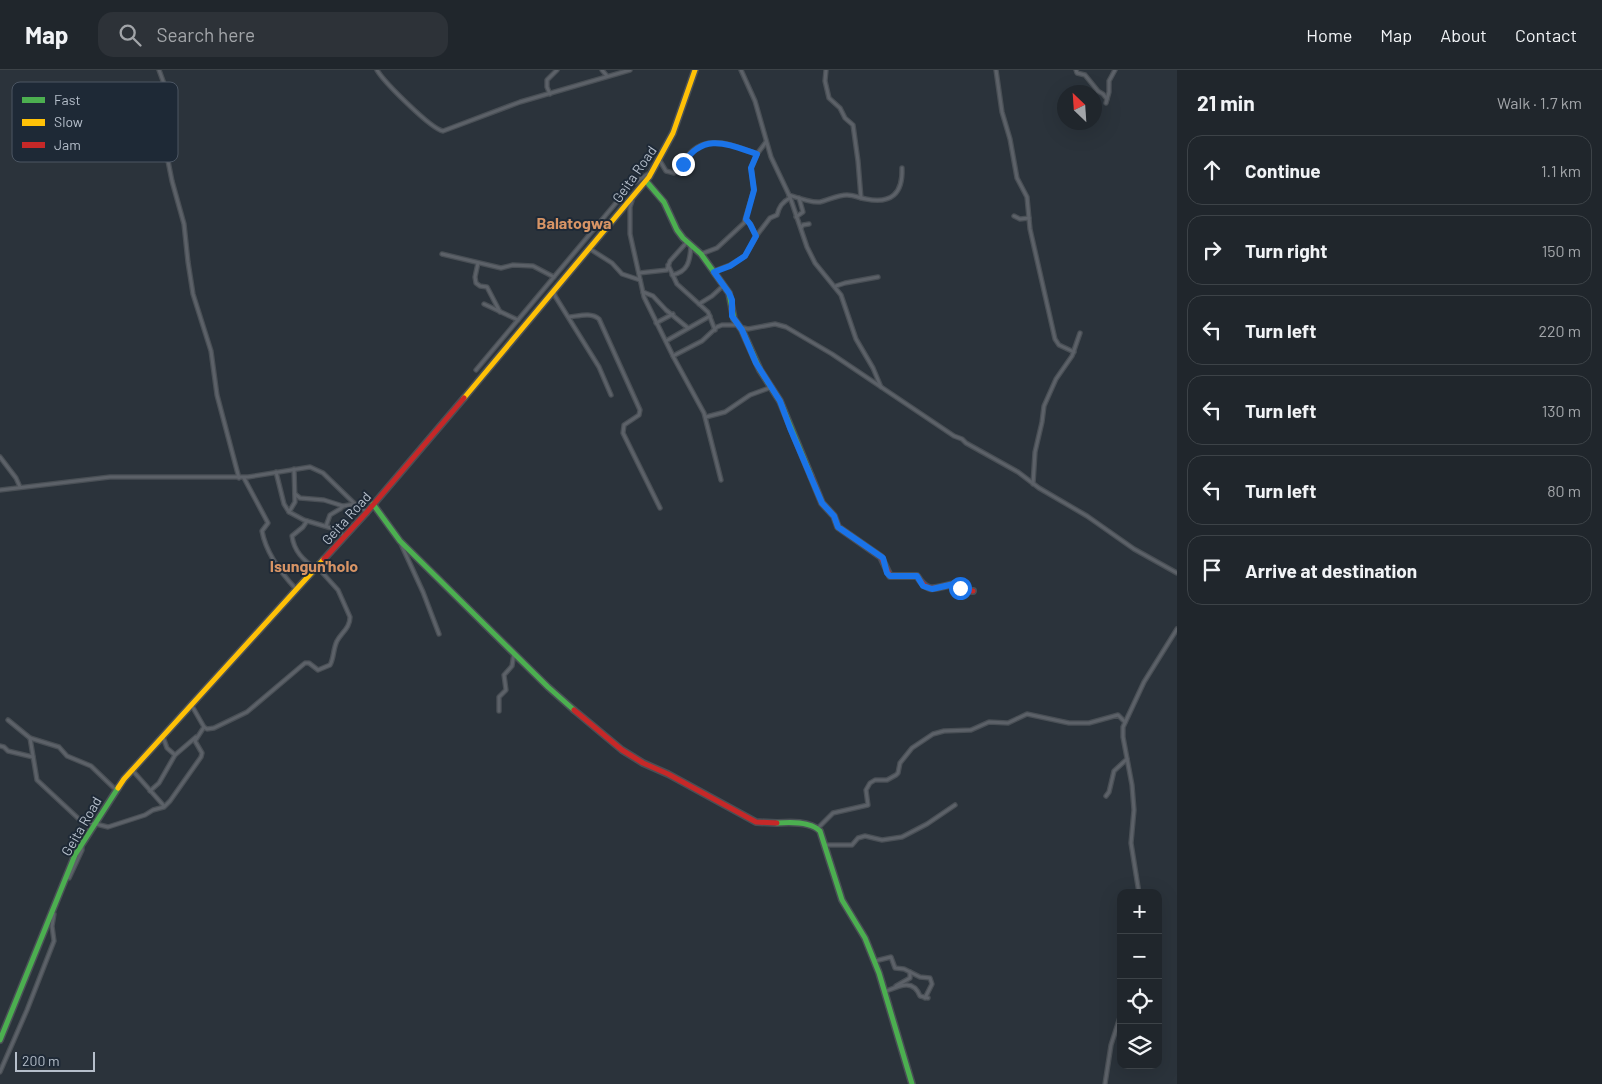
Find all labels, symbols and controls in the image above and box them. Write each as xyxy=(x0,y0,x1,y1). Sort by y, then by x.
search box xyxy=(98,12,448,57)
text: Map xyxy=(25,20,68,49)
icon: search xyxy=(116,21,144,49)
text: Search here xyxy=(156,23,255,46)
text: Home xyxy=(1306,24,1352,46)
text: Map xyxy=(1380,24,1412,46)
text: About xyxy=(1440,24,1487,46)
text: Contact xyxy=(1515,24,1577,46)
legend xyxy=(12,82,178,162)
north arrow xyxy=(1057,85,1102,130)
text: 21 min xyxy=(1197,90,1255,115)
text: Fast xyxy=(54,91,80,108)
text: Walk · 1.7 km xyxy=(1497,93,1582,112)
text: Slow xyxy=(54,113,83,130)
text: Jam xyxy=(54,136,81,153)
street label: Geita Road xyxy=(608,142,660,206)
route end xyxy=(672,153,695,176)
icon: ahead xyxy=(1198,156,1226,184)
text: Continue xyxy=(1245,159,1321,182)
text: 1.1 km xyxy=(1541,161,1581,180)
district label: Balatogwa xyxy=(537,213,611,232)
icon: right xyxy=(1198,236,1226,264)
text: Turn right xyxy=(1245,239,1327,262)
text: 150 m xyxy=(1542,241,1581,260)
icon: left xyxy=(1198,316,1226,344)
text: Turn left xyxy=(1245,319,1316,342)
text: 220 m xyxy=(1538,321,1581,340)
icon: left xyxy=(1198,396,1226,424)
text: Turn left xyxy=(1245,399,1316,422)
text: 130 m xyxy=(1542,401,1581,420)
icon: left xyxy=(1198,476,1226,504)
text: Turn left xyxy=(1245,479,1316,502)
text: 80 m xyxy=(1547,481,1581,500)
street label: Geita Road xyxy=(318,488,374,548)
district label: Isungun'holo xyxy=(270,556,358,575)
icon: arrive xyxy=(1198,556,1226,584)
text: Arrive at destination xyxy=(1245,559,1417,582)
route start xyxy=(949,577,972,600)
street label: Geita Road xyxy=(57,793,105,859)
map controls xyxy=(1117,889,1162,1069)
button: + xyxy=(1117,889,1162,934)
button: − xyxy=(1117,934,1162,979)
button: locate xyxy=(1117,979,1162,1024)
button: layers xyxy=(1117,1024,1162,1069)
scale bar xyxy=(15,1049,95,1072)
text: 200 m xyxy=(22,1052,60,1069)

